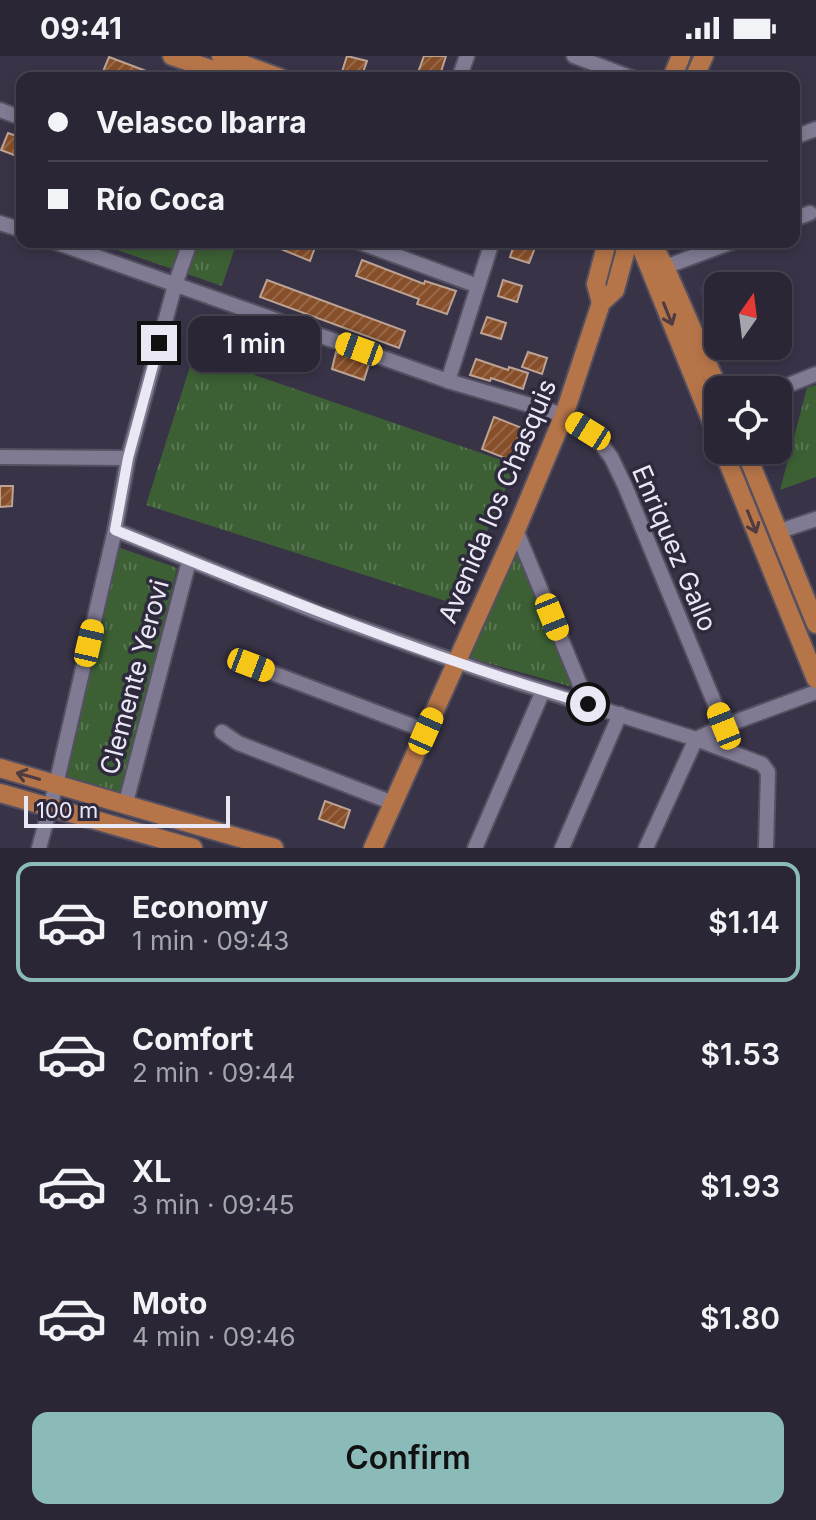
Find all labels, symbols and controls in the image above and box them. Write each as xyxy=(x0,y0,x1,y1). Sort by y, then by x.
text: 09:41 xyxy=(40,10,122,46)
text: Velasco Ibarra xyxy=(96,104,307,140)
text: Río Coca xyxy=(96,181,225,217)
north arrow xyxy=(704,272,792,360)
map controls xyxy=(704,272,792,464)
one-way arrow xyxy=(662,301,676,326)
callout: 1 min xyxy=(187,315,319,371)
route end xyxy=(141,325,177,361)
text: 1 min xyxy=(222,328,286,359)
car xyxy=(332,330,386,368)
street label: Avenida los Chasquis xyxy=(432,374,562,628)
button: locate xyxy=(704,376,792,464)
car xyxy=(561,408,615,454)
street label: Enriquez Gallo xyxy=(626,460,724,636)
one-way arrow xyxy=(746,509,761,534)
street label: Clemente Yerovi xyxy=(93,576,175,778)
car xyxy=(532,590,572,644)
car xyxy=(72,617,106,669)
car xyxy=(224,645,278,685)
route start xyxy=(570,686,606,722)
car xyxy=(704,699,744,753)
car xyxy=(405,704,447,758)
one-way arrow xyxy=(16,768,42,783)
scale bar xyxy=(24,792,230,828)
text: 100 m xyxy=(36,797,98,823)
icon: car xyxy=(36,886,108,958)
text: Economy xyxy=(132,889,268,925)
text: $1.14 xyxy=(708,904,780,940)
text: 1 min · 09:43 xyxy=(132,925,289,956)
icon: car xyxy=(36,1018,108,1090)
text: Comfort xyxy=(132,1021,253,1057)
text: $1.53 xyxy=(701,1036,780,1072)
text: 2 min · 09:44 xyxy=(132,1057,295,1088)
icon: car xyxy=(36,1150,108,1222)
text: XL xyxy=(132,1153,171,1189)
text: $1.93 xyxy=(700,1168,780,1204)
text: 3 min · 09:45 xyxy=(132,1189,295,1220)
icon: car xyxy=(36,1282,108,1354)
text: Moto xyxy=(132,1285,207,1321)
text: $1.80 xyxy=(700,1300,780,1336)
text: 4 min · 09:46 xyxy=(132,1321,296,1352)
button: Confirm xyxy=(32,1412,784,1504)

